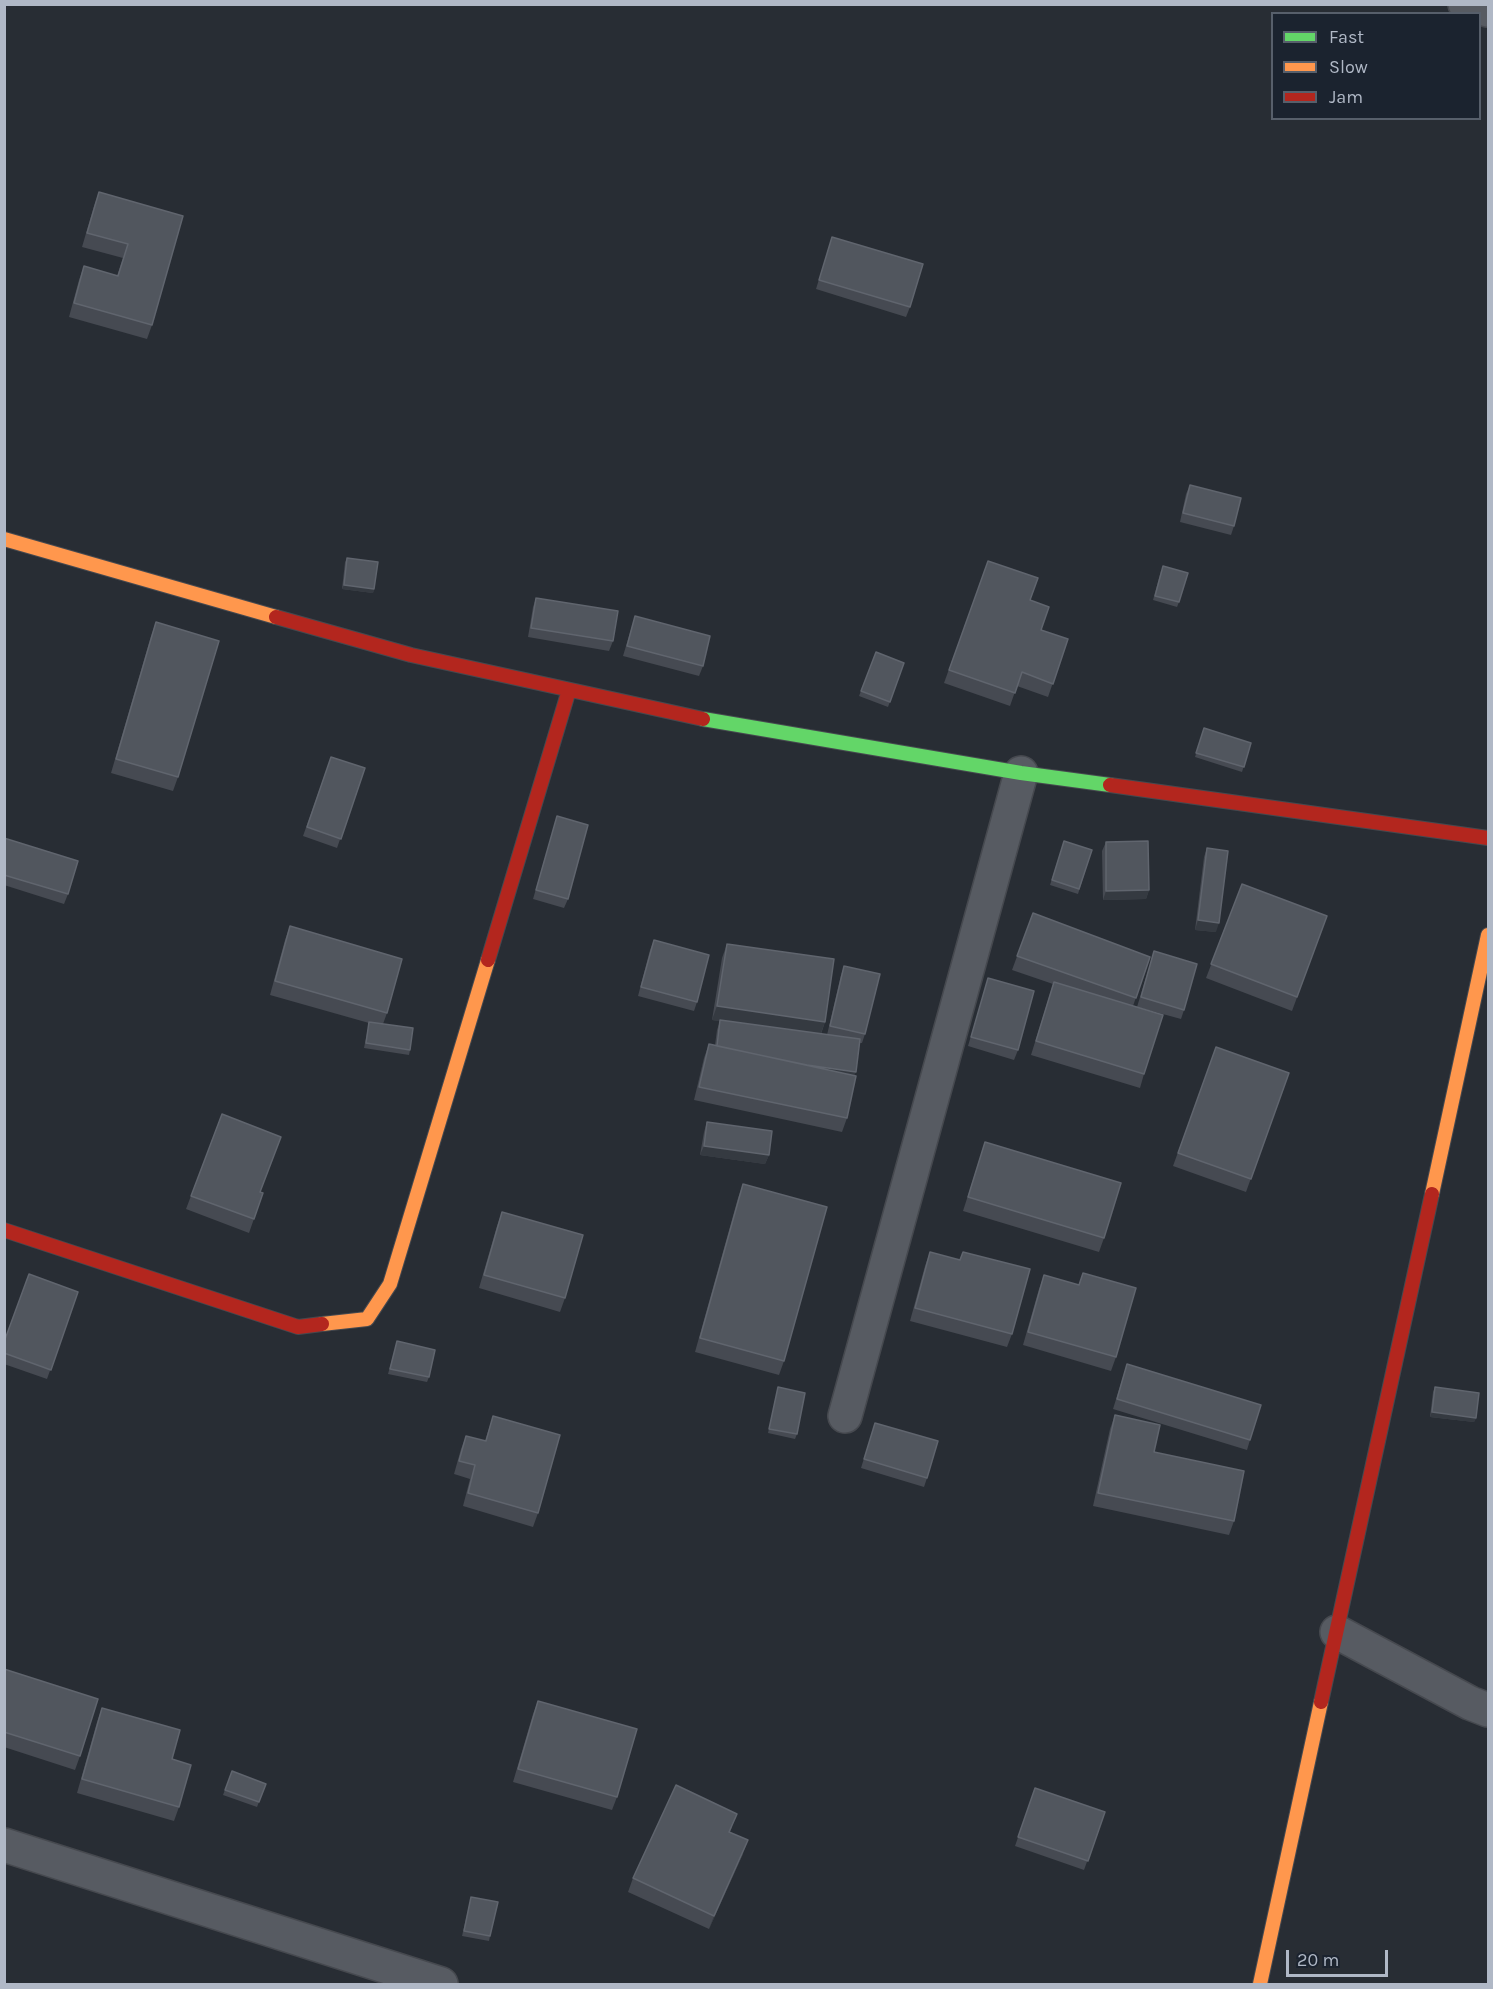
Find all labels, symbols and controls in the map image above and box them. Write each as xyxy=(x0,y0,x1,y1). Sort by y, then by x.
legend xyxy=(1271,12,1481,120)
text: Fast xyxy=(1329,26,1364,48)
text: Slow xyxy=(1329,56,1368,78)
text: Jam xyxy=(1329,86,1363,108)
scale bar xyxy=(1289,1938,1391,1976)
text: 20 m xyxy=(1297,1949,1339,1971)

